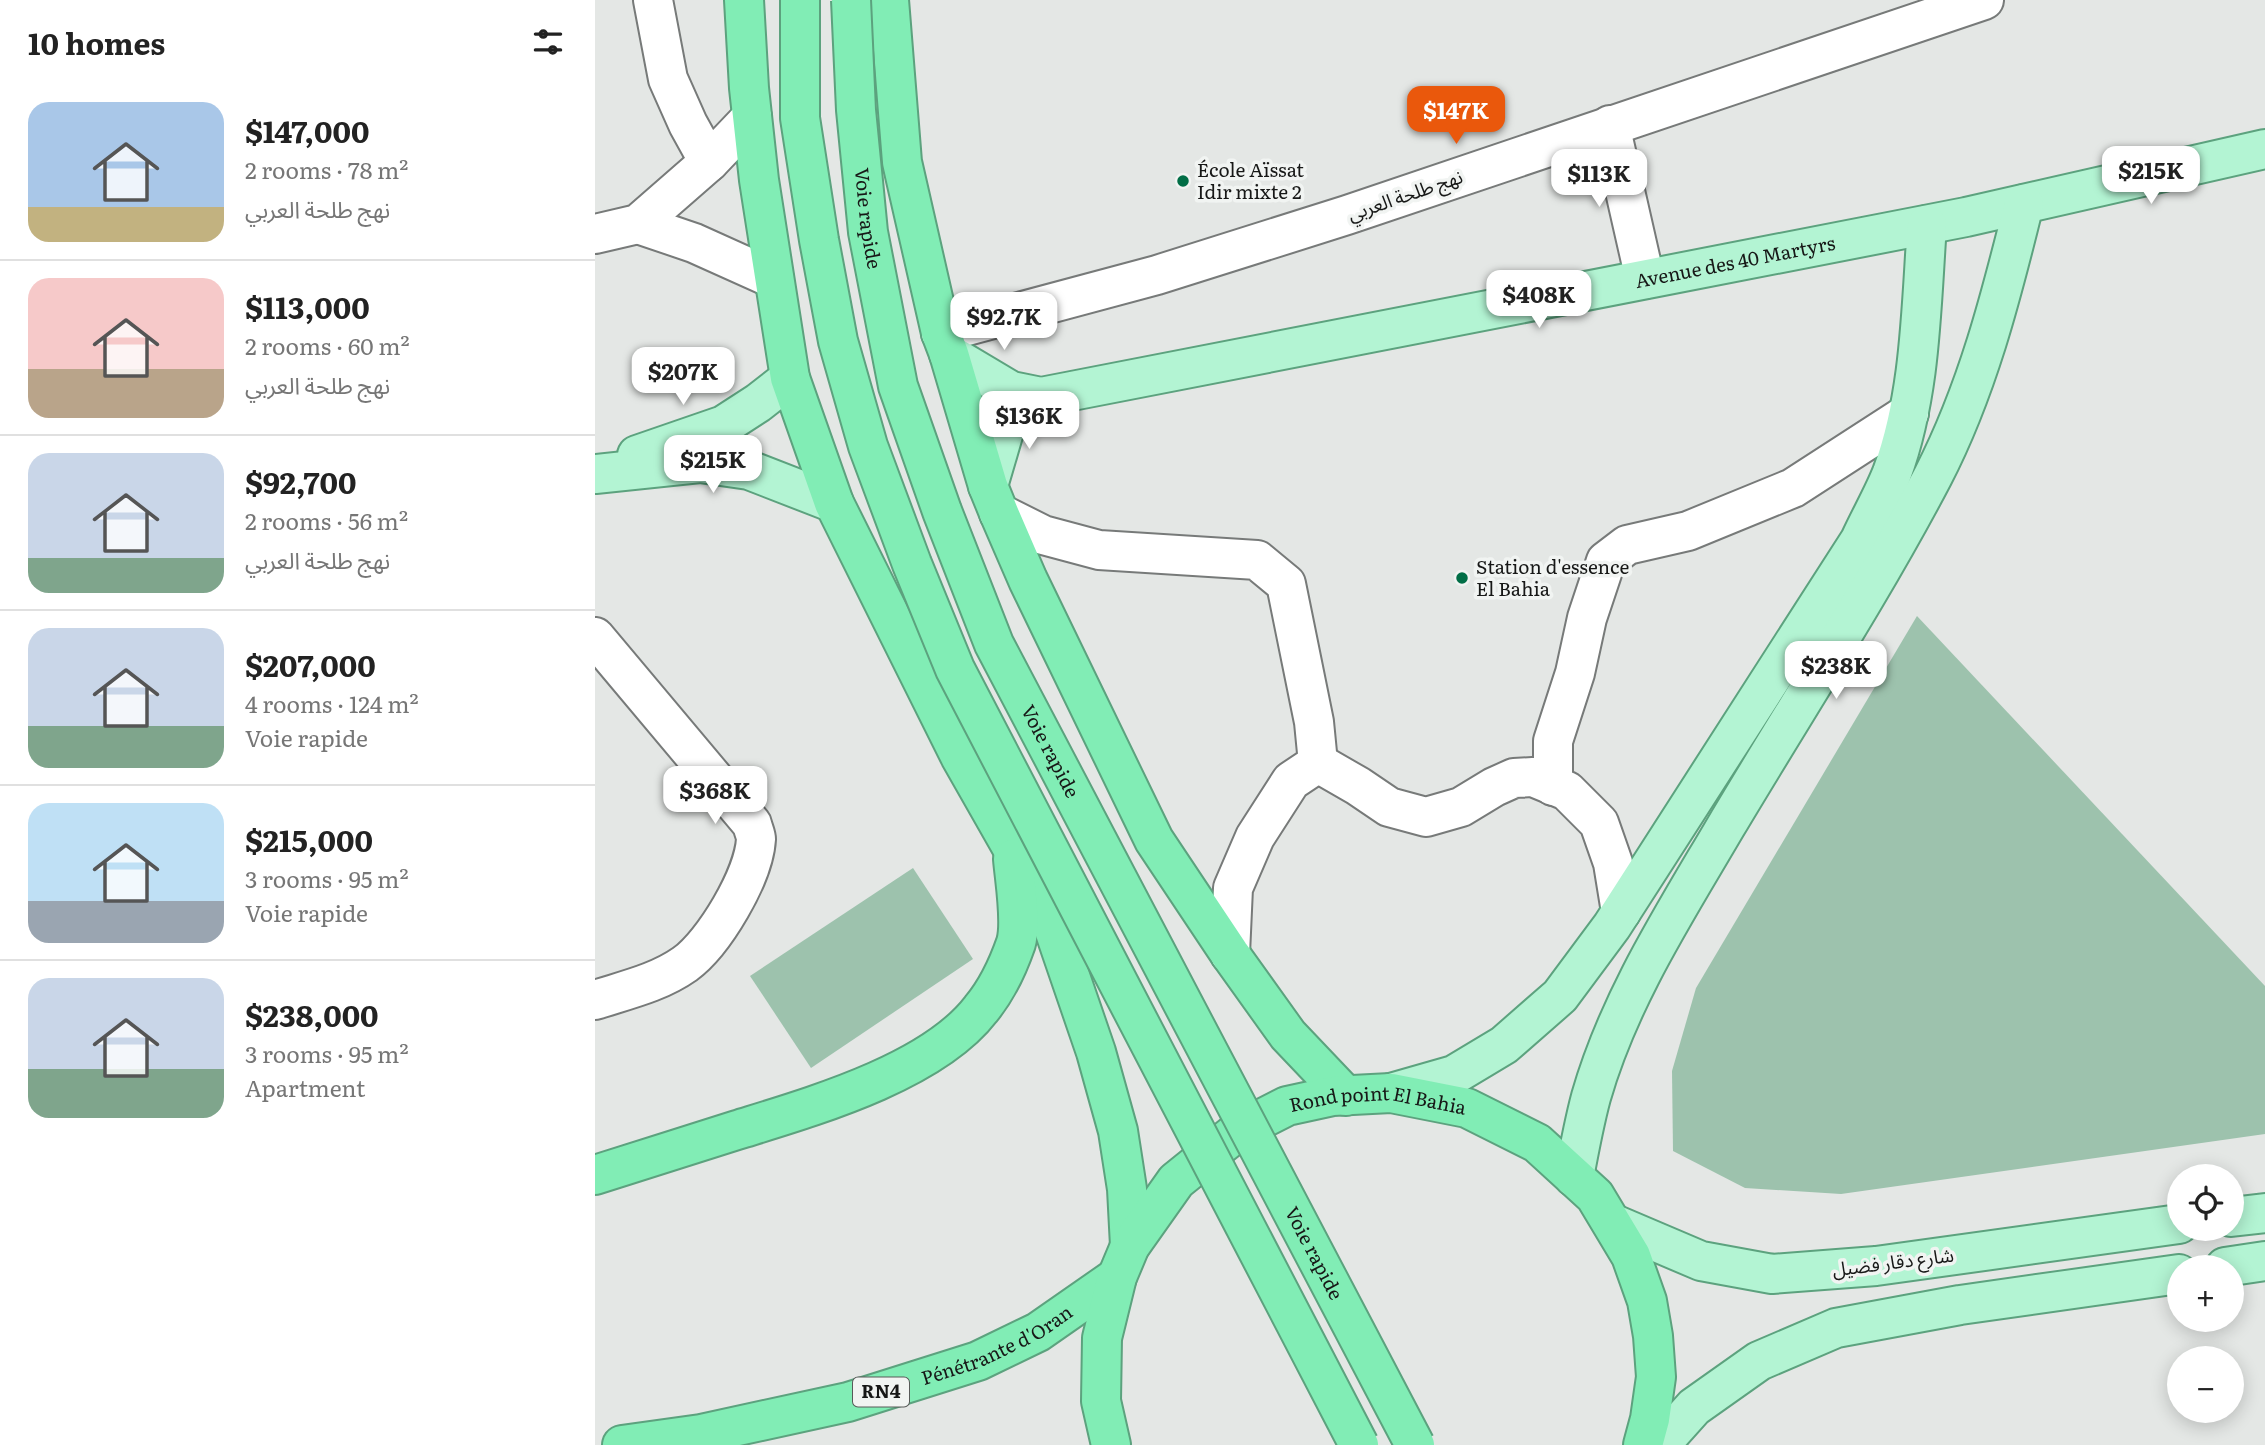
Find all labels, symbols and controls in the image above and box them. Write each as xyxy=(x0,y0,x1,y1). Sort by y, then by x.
text: 10 homes xyxy=(28,20,165,64)
icon: filters xyxy=(529,23,567,61)
pin: $147K xyxy=(1407,86,1505,146)
text: $147K xyxy=(1423,92,1489,126)
text: $147,000 xyxy=(245,108,370,152)
icon: home xyxy=(84,130,168,214)
pin: $215K xyxy=(2102,146,2200,206)
pin: $113K xyxy=(1550,150,1648,209)
text: 2 rooms · 78 m² xyxy=(245,152,408,186)
text: $215K xyxy=(2118,152,2184,186)
place label: École Aïssat Idir mixte 2 xyxy=(1197,155,1304,205)
text: $113K xyxy=(1567,155,1631,189)
street label: نهج طلحة العربي xyxy=(1343,161,1467,229)
street label: Voie rapide xyxy=(849,166,890,271)
marker: École Aïssat Idir mixte 2 xyxy=(1175,173,1191,189)
text: نهج طلحة العربي xyxy=(245,191,390,225)
street label: Avenue des 40 Martyrs xyxy=(1633,228,1838,294)
pin: $408K xyxy=(1490,270,1588,330)
text: $408K xyxy=(1502,276,1576,310)
text: $113,000 xyxy=(245,284,370,328)
pin: $92.7K xyxy=(947,292,1061,352)
text: $92.7K xyxy=(966,298,1042,332)
icon: home xyxy=(84,306,168,390)
text: 2 rooms · 60 m² xyxy=(245,328,410,362)
pin: $207K xyxy=(634,348,732,407)
text: $207K xyxy=(648,353,718,387)
text: نهج طلحة العربي xyxy=(245,367,390,401)
pin: $136K xyxy=(980,392,1078,451)
text: $136K xyxy=(995,397,1063,431)
pin: $215K xyxy=(664,435,762,495)
text: $215K xyxy=(680,441,746,475)
text: $92,700 xyxy=(245,459,357,503)
icon: home xyxy=(84,481,168,565)
text: 2 rooms · 56 m² xyxy=(245,503,408,537)
text: نهج طلحة العربي xyxy=(245,542,390,576)
place label: Station d'essence El Bahia xyxy=(1476,552,1629,602)
marker: Station d'essence El Bahia xyxy=(1454,570,1470,586)
text: $207,000 xyxy=(245,642,376,686)
pin: $238K xyxy=(1787,642,1885,701)
text: $238K xyxy=(1801,647,1871,681)
icon: home xyxy=(84,656,168,740)
text: 4 rooms · 124 m² xyxy=(245,686,419,720)
street label: Voie rapide xyxy=(1015,699,1087,802)
text: Voie rapide xyxy=(245,720,368,754)
pin: $368K xyxy=(666,766,764,826)
text: $368K xyxy=(679,772,751,806)
text: $215,000 xyxy=(245,817,373,861)
icon: home xyxy=(84,831,168,915)
text: 3 rooms · 95 m² xyxy=(245,861,409,895)
text: Voie rapide xyxy=(245,895,368,929)
text: $238,000 xyxy=(245,992,379,1036)
icon: home xyxy=(84,1006,168,1090)
text: 3 rooms · 95 m² xyxy=(245,1036,409,1070)
text: Apartment xyxy=(245,1070,365,1104)
street label: Rond point El Bahia xyxy=(1286,1078,1470,1121)
map controls xyxy=(2167,1164,2244,1423)
button: locate xyxy=(2167,1164,2244,1241)
street label: Voie rapide xyxy=(1279,1201,1351,1304)
street label: شارع دقار فضيل xyxy=(1831,1240,1955,1283)
button: + xyxy=(2167,1255,2244,1332)
street label: Pénétrante d'Oran xyxy=(917,1297,1078,1391)
button: − xyxy=(2167,1346,2244,1423)
road number: RN4 xyxy=(853,1378,909,1406)

